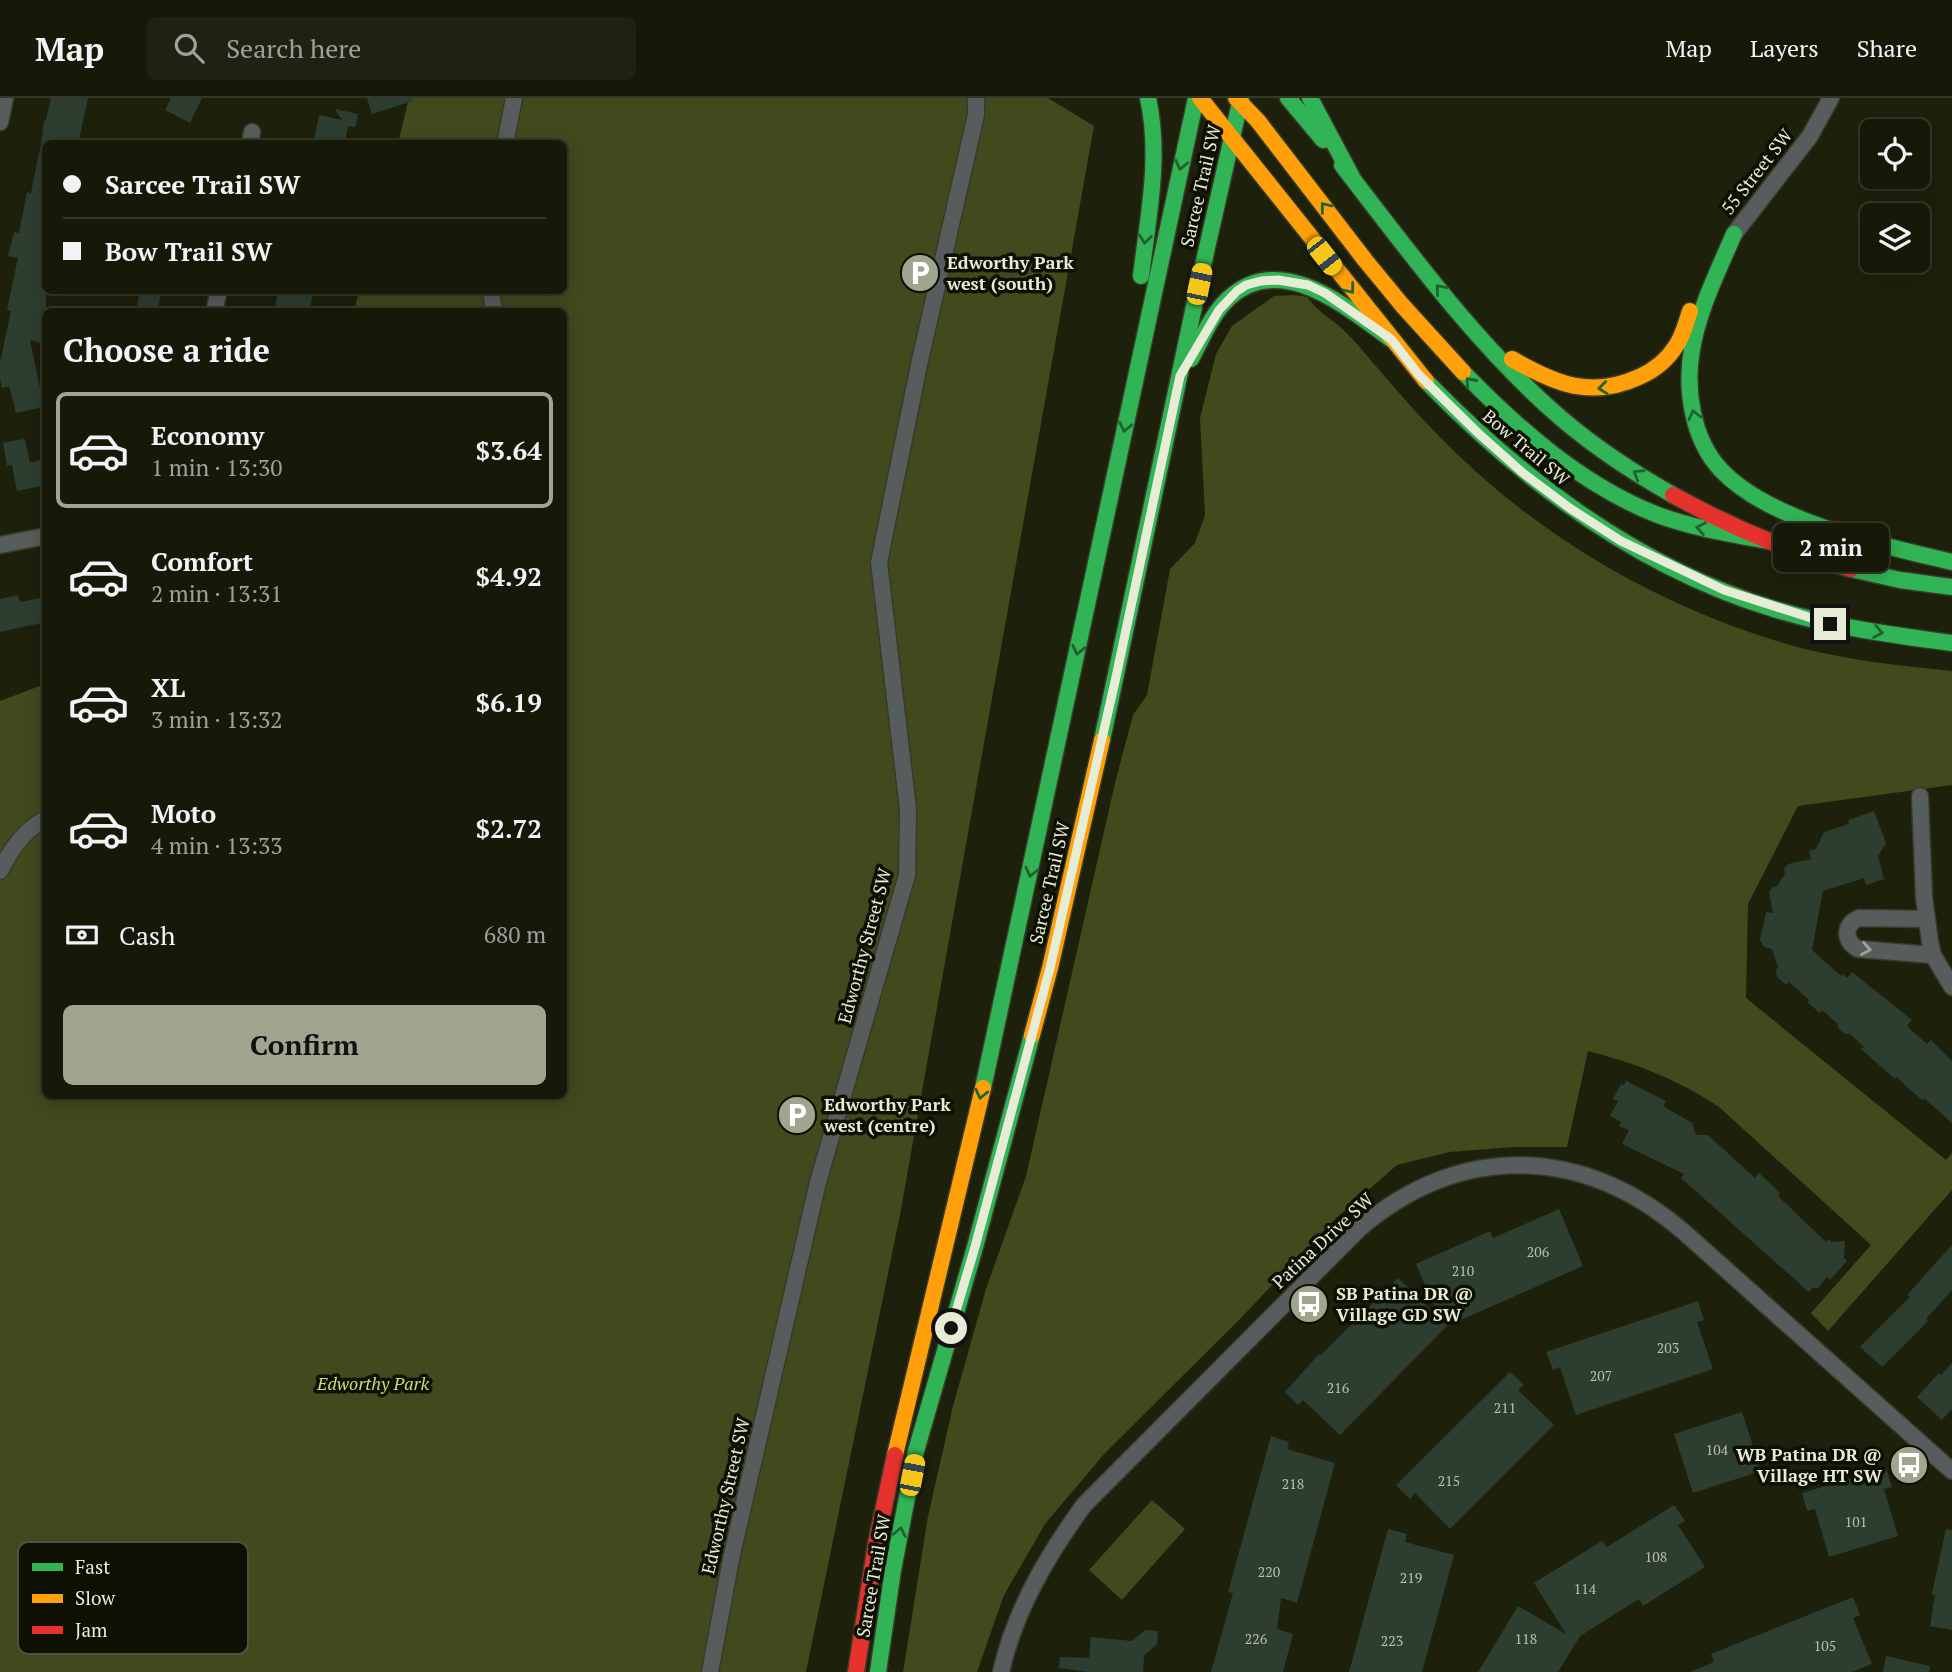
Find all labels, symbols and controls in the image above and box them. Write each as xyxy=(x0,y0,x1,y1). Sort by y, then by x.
search box xyxy=(146,17,636,80)
text: Map xyxy=(35,27,104,70)
icon: search xyxy=(170,29,208,67)
text: Search here xyxy=(226,31,361,65)
text: Map xyxy=(1665,32,1712,64)
text: Layers xyxy=(1750,32,1819,64)
text: Share xyxy=(1857,32,1917,64)
map controls xyxy=(1860,119,1930,273)
button: locate xyxy=(1860,119,1930,189)
street label: Sarcee Trail SW xyxy=(1174,122,1226,249)
street label: 55 Street SW xyxy=(1715,123,1797,219)
one-way arrow xyxy=(1175,159,1190,171)
text: Sarcee Trail SW xyxy=(105,167,300,201)
one-way arrow xyxy=(1321,202,1334,214)
button: layers xyxy=(1860,203,1930,273)
car xyxy=(1303,233,1346,279)
text: Bow Trail SW xyxy=(105,234,272,268)
one-way arrow xyxy=(1138,234,1153,245)
place label: Edworthy Park west (south) xyxy=(946,250,1074,295)
parking icon: Edworthy Park west (south) xyxy=(899,252,941,294)
car xyxy=(1185,261,1214,307)
one-way arrow xyxy=(1342,281,1355,294)
one-way arrow xyxy=(1436,284,1448,297)
text: Choose a ride xyxy=(63,329,270,371)
one-way arrow xyxy=(1466,377,1479,390)
one-way arrow xyxy=(1597,381,1609,396)
street label: Bow Trail SW xyxy=(1478,404,1575,491)
one-way arrow xyxy=(1688,409,1702,421)
text: Economy xyxy=(151,418,264,452)
icon: car xyxy=(67,419,130,482)
one-way arrow xyxy=(1119,421,1134,433)
text: $3.64 xyxy=(476,433,542,467)
text: 1 min · 13:30 xyxy=(151,452,283,483)
one-way arrow xyxy=(1632,469,1645,482)
one-way arrow xyxy=(1695,521,1707,536)
callout: 2 min xyxy=(1772,522,1888,572)
text: 2 min xyxy=(1800,532,1862,563)
text: Comfort xyxy=(151,544,253,578)
icon: car xyxy=(67,545,130,608)
text: $4.92 xyxy=(476,559,542,593)
text: 2 min · 13:31 xyxy=(151,578,283,609)
route end xyxy=(1814,608,1846,640)
one-way arrow xyxy=(1872,624,1884,639)
one-way arrow xyxy=(1072,644,1087,656)
text: XL xyxy=(151,670,185,704)
icon: car xyxy=(67,671,130,734)
text: $6.19 xyxy=(476,685,542,719)
text: 3 min · 13:32 xyxy=(151,704,283,735)
text: Moto xyxy=(151,796,216,830)
icon: car xyxy=(67,797,130,860)
text: $2.72 xyxy=(476,811,542,845)
street label: Sarcee Trail SW xyxy=(1023,819,1075,946)
text: 4 min · 13:33 xyxy=(151,830,283,861)
street label: Edworthy Street SW xyxy=(832,865,896,1026)
one-way arrow xyxy=(1024,866,1039,878)
icon: cash xyxy=(63,916,101,954)
text: Cash xyxy=(119,918,175,952)
text: 680 m xyxy=(484,919,546,950)
one-way arrow xyxy=(1860,941,1872,956)
button: Confirm xyxy=(63,1005,546,1085)
one-way arrow xyxy=(975,1088,989,1100)
place label: Edworthy Park west (centre) xyxy=(823,1092,951,1137)
parking icon: Edworthy Park west (centre) xyxy=(776,1094,818,1136)
street label: Patina Drive SW xyxy=(1267,1187,1378,1293)
house number: 206 xyxy=(1527,1242,1550,1261)
house number: 210 xyxy=(1452,1261,1474,1280)
place label: SB Patina DR @ Village GD SW xyxy=(1336,1281,1473,1326)
bus stop icon: SB Patina DR @ Village GD SW xyxy=(1288,1283,1330,1325)
route start xyxy=(935,1312,967,1344)
house number: 203 xyxy=(1657,1338,1679,1357)
house number: 207 xyxy=(1590,1366,1612,1385)
park label: Edworthy Park xyxy=(316,1371,429,1395)
house number: 216 xyxy=(1327,1378,1350,1397)
house number: 211 xyxy=(1494,1398,1516,1417)
street label: Edworthy Street SW xyxy=(695,1415,755,1576)
house number: 104 xyxy=(1706,1440,1729,1459)
place label: WB Patina DR @ Village HT SW xyxy=(1736,1442,1882,1487)
bus stop icon: WB Patina DR @ Village HT SW xyxy=(1888,1444,1930,1486)
car xyxy=(898,1452,927,1498)
house number: 215 xyxy=(1438,1471,1460,1490)
house number: 218 xyxy=(1282,1474,1304,1493)
street label: Sarcee Trail SW xyxy=(850,1512,896,1639)
house number: 101 xyxy=(1845,1512,1867,1531)
one-way arrow xyxy=(892,1526,907,1538)
legend xyxy=(18,1542,248,1654)
house number: 108 xyxy=(1645,1547,1667,1566)
text: Fast xyxy=(75,1554,110,1579)
house number: 220 xyxy=(1258,1562,1280,1581)
house number: 219 xyxy=(1400,1568,1422,1587)
house number: 114 xyxy=(1574,1579,1597,1598)
text: Slow xyxy=(75,1585,116,1610)
text: Jam xyxy=(75,1617,108,1642)
house number: 226 xyxy=(1245,1629,1268,1648)
house number: 118 xyxy=(1515,1629,1537,1648)
house number: 223 xyxy=(1381,1631,1403,1650)
house number: 105 xyxy=(1814,1636,1836,1655)

